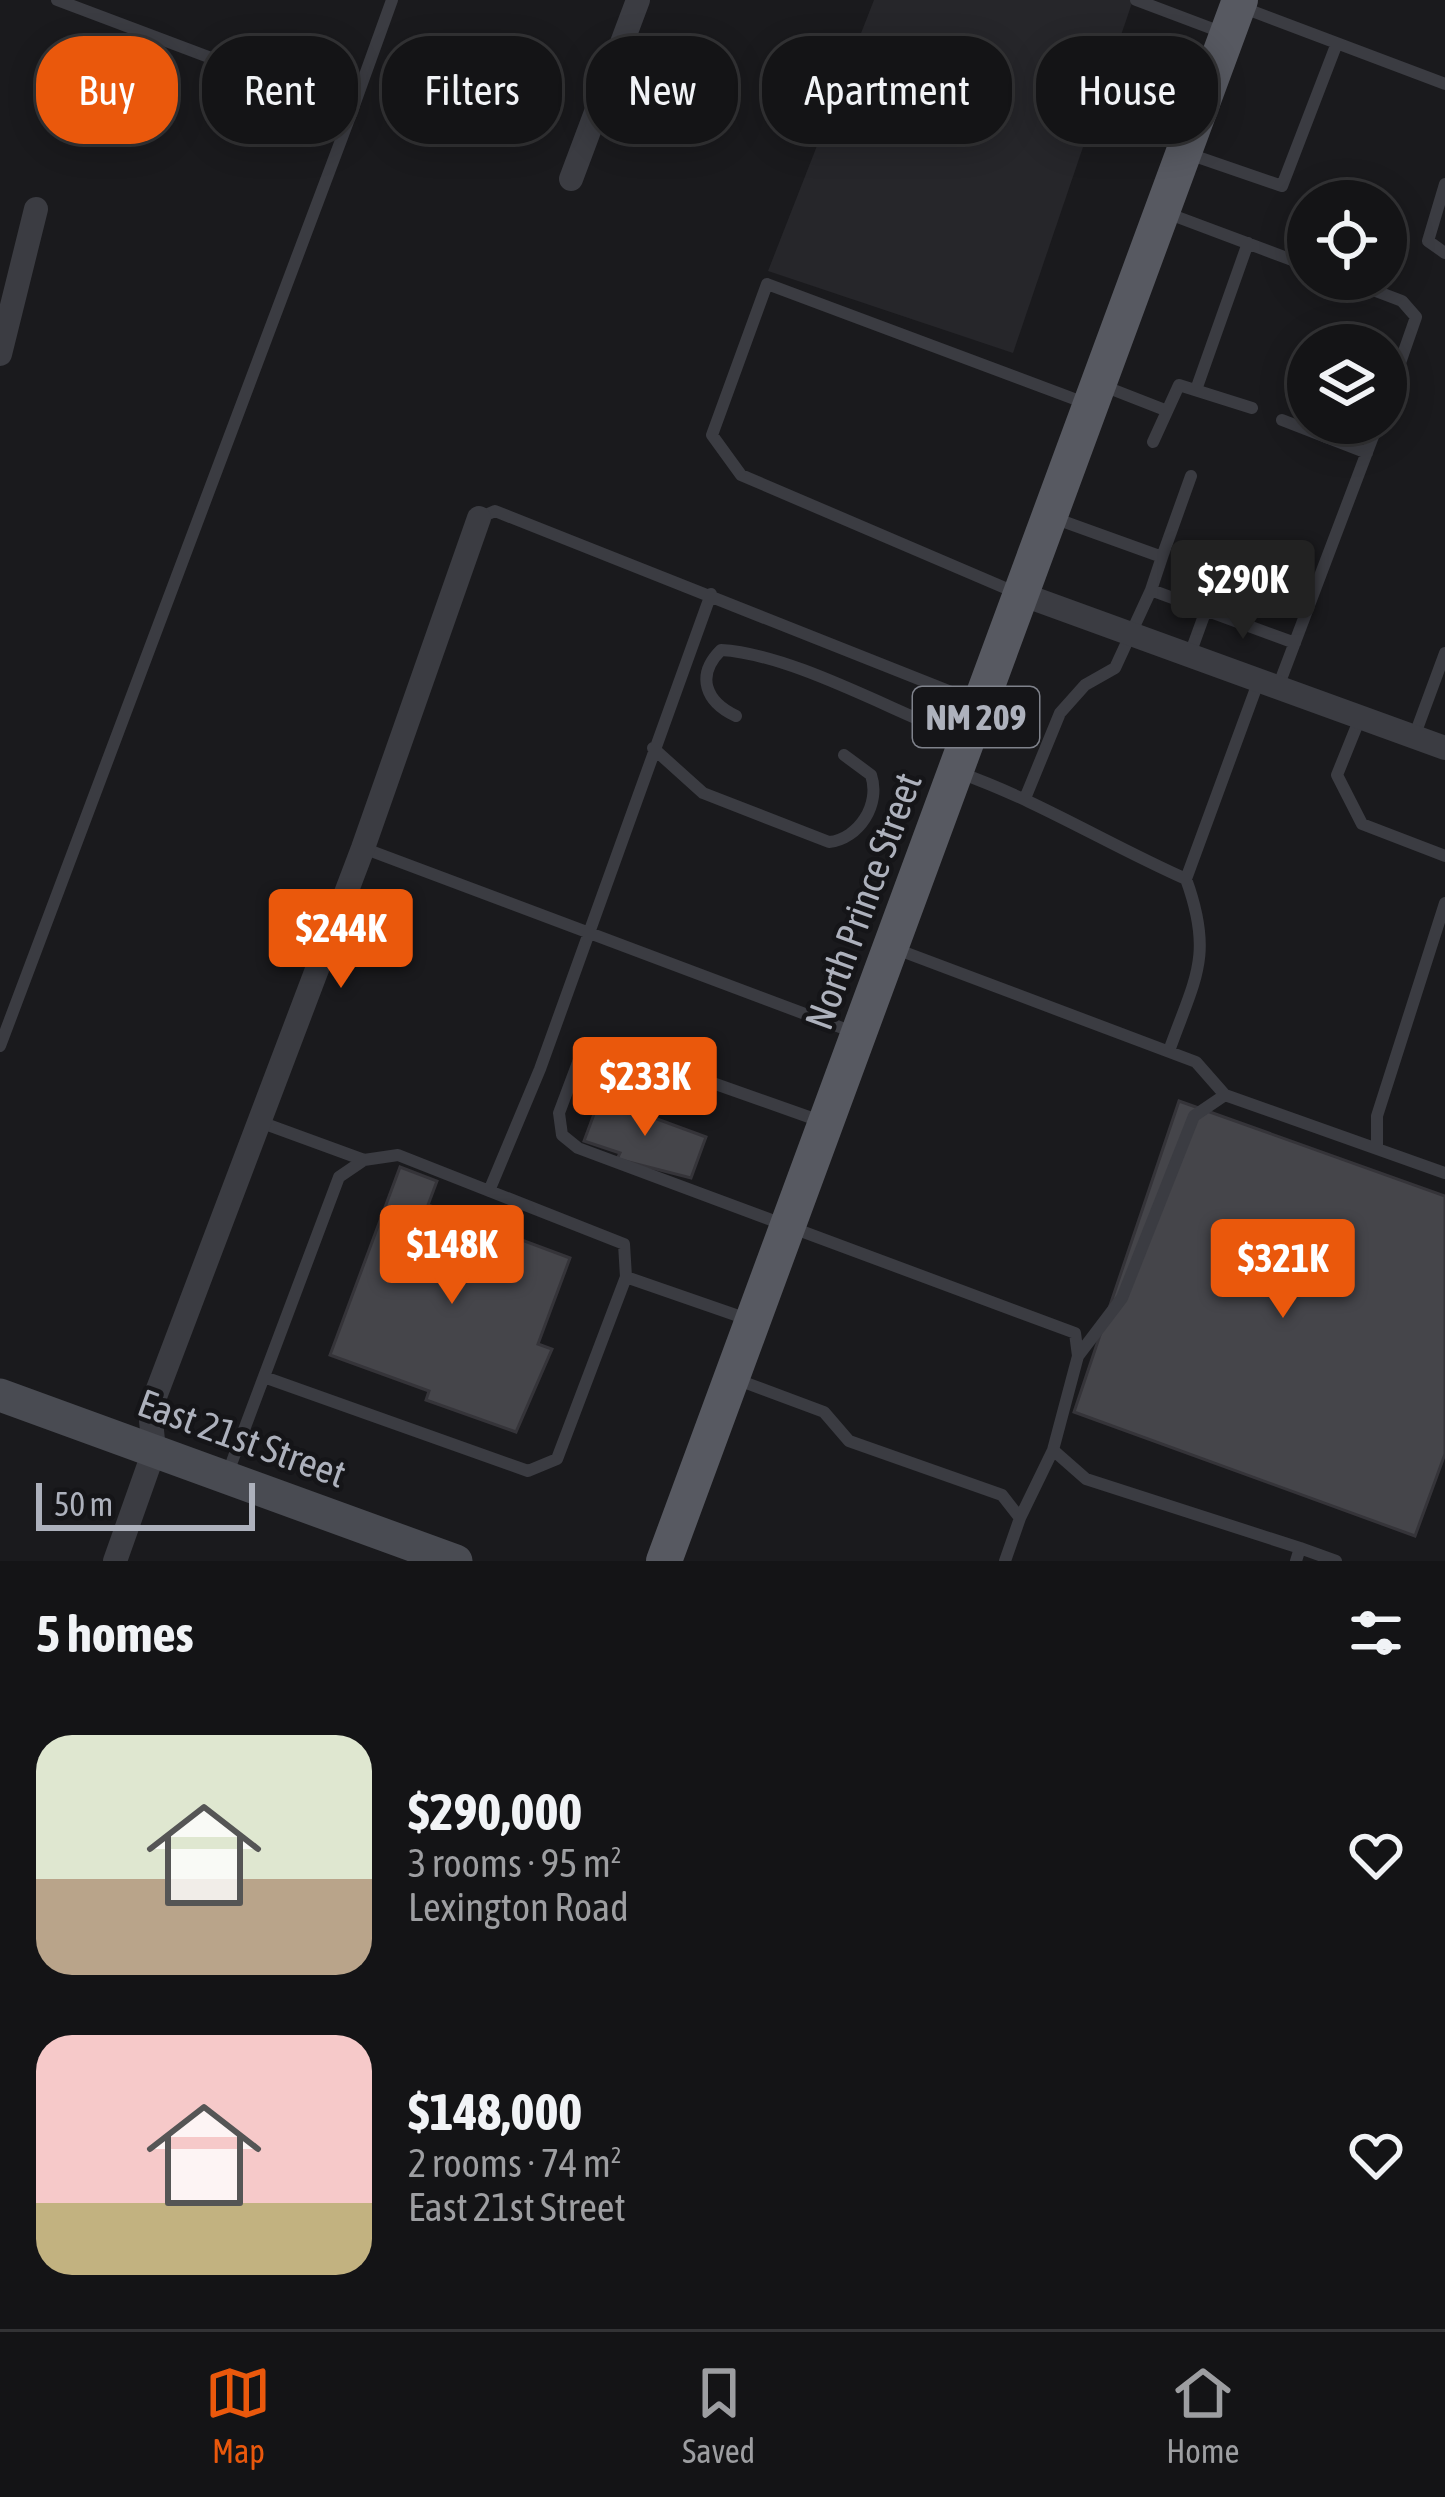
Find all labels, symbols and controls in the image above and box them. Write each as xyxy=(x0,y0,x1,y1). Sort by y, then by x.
chip: Buy xyxy=(36,36,178,144)
chip: Rent xyxy=(202,36,358,144)
chip: Filters xyxy=(382,36,562,144)
chip: New xyxy=(586,36,738,144)
chip: Apartment xyxy=(762,36,1012,144)
chip: House xyxy=(1036,36,1218,144)
map controls xyxy=(1287,180,1407,444)
button: locate xyxy=(1287,180,1407,300)
button: layers xyxy=(1287,324,1407,444)
pin: $290K xyxy=(1159,540,1327,642)
text: $290K xyxy=(1198,557,1288,601)
road number: NM 209 xyxy=(913,687,1039,747)
street label: North Prince Street xyxy=(796,767,930,1035)
pin: $244K xyxy=(257,889,425,991)
text: $244K xyxy=(296,906,386,950)
pin: $233K xyxy=(561,1037,729,1139)
text: $233K xyxy=(600,1054,690,1098)
pin: $148K xyxy=(368,1205,536,1307)
pin: $321K xyxy=(1199,1219,1367,1321)
text: $148K xyxy=(407,1222,497,1266)
text: $321K xyxy=(1238,1236,1328,1280)
street label: East 21st Street xyxy=(132,1380,352,1496)
scale bar xyxy=(36,1477,255,1530)
text: 50 m xyxy=(54,1485,113,1523)
icon: filters xyxy=(1343,1600,1409,1666)
text: 5 homes xyxy=(36,1604,194,1663)
text: $290,000 xyxy=(408,1782,582,1841)
icon: home xyxy=(132,1783,276,1927)
icon: heart xyxy=(1343,1822,1409,1888)
text: 3 rooms · 95 m² xyxy=(408,1841,622,1885)
text: Lexington Road xyxy=(408,1885,629,1929)
text: $148,000 xyxy=(408,2082,582,2141)
icon: home xyxy=(132,2083,276,2227)
icon: heart xyxy=(1343,2122,1409,2188)
text: 2 rooms · 74 m² xyxy=(408,2141,622,2185)
text: East 21st Street xyxy=(408,2185,626,2229)
tab: Map xyxy=(205,2360,271,2470)
tab: Saved xyxy=(682,2360,755,2470)
tab: Home xyxy=(1166,2360,1240,2470)

